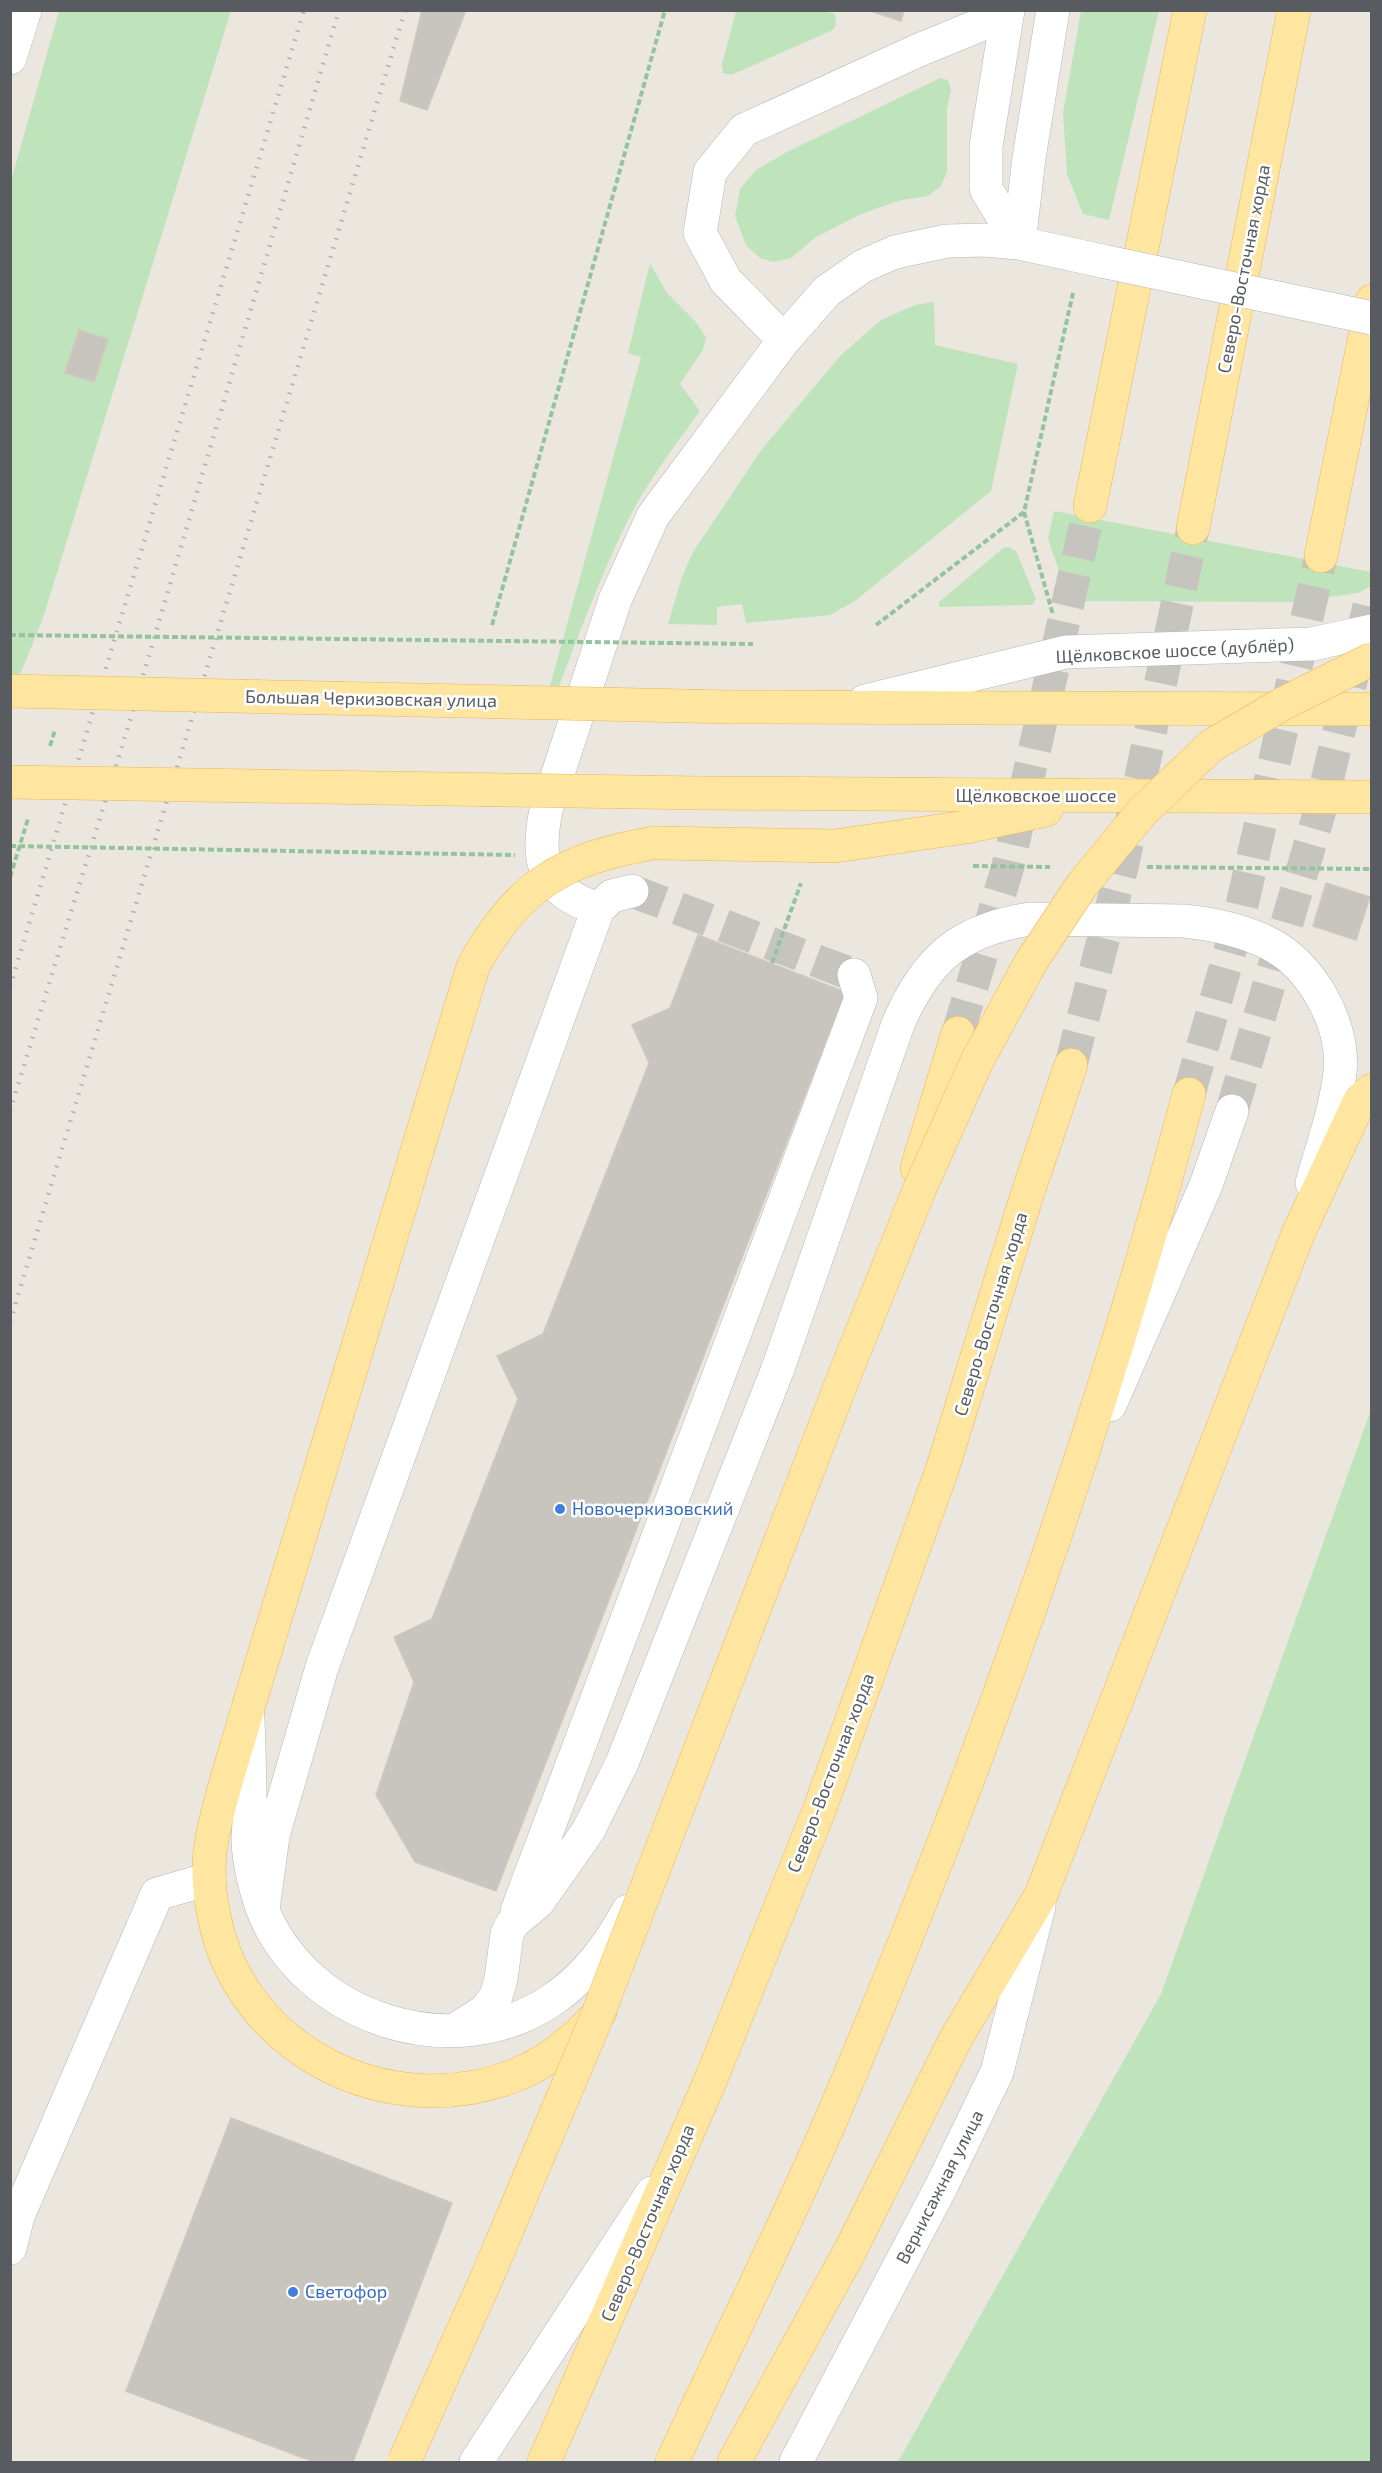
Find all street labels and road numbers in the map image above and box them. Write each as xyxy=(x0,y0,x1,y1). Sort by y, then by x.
street label: Северо-Восточная хорда xyxy=(1212,163,1274,375)
street label: Щёлковское шоссе (дублёр) xyxy=(1055,633,1295,667)
street label: Большая Черкизовская улица xyxy=(245,685,497,711)
street label: Щёлковское шоссе xyxy=(955,784,1117,806)
street label: Северо-Восточная хорда xyxy=(949,1209,1032,1418)
street label: Северо-Восточная хорда xyxy=(782,1670,878,1876)
street label: Вернисажная улица xyxy=(891,2106,987,2267)
street label: Северо-Восточная хорда xyxy=(596,2121,699,2324)

